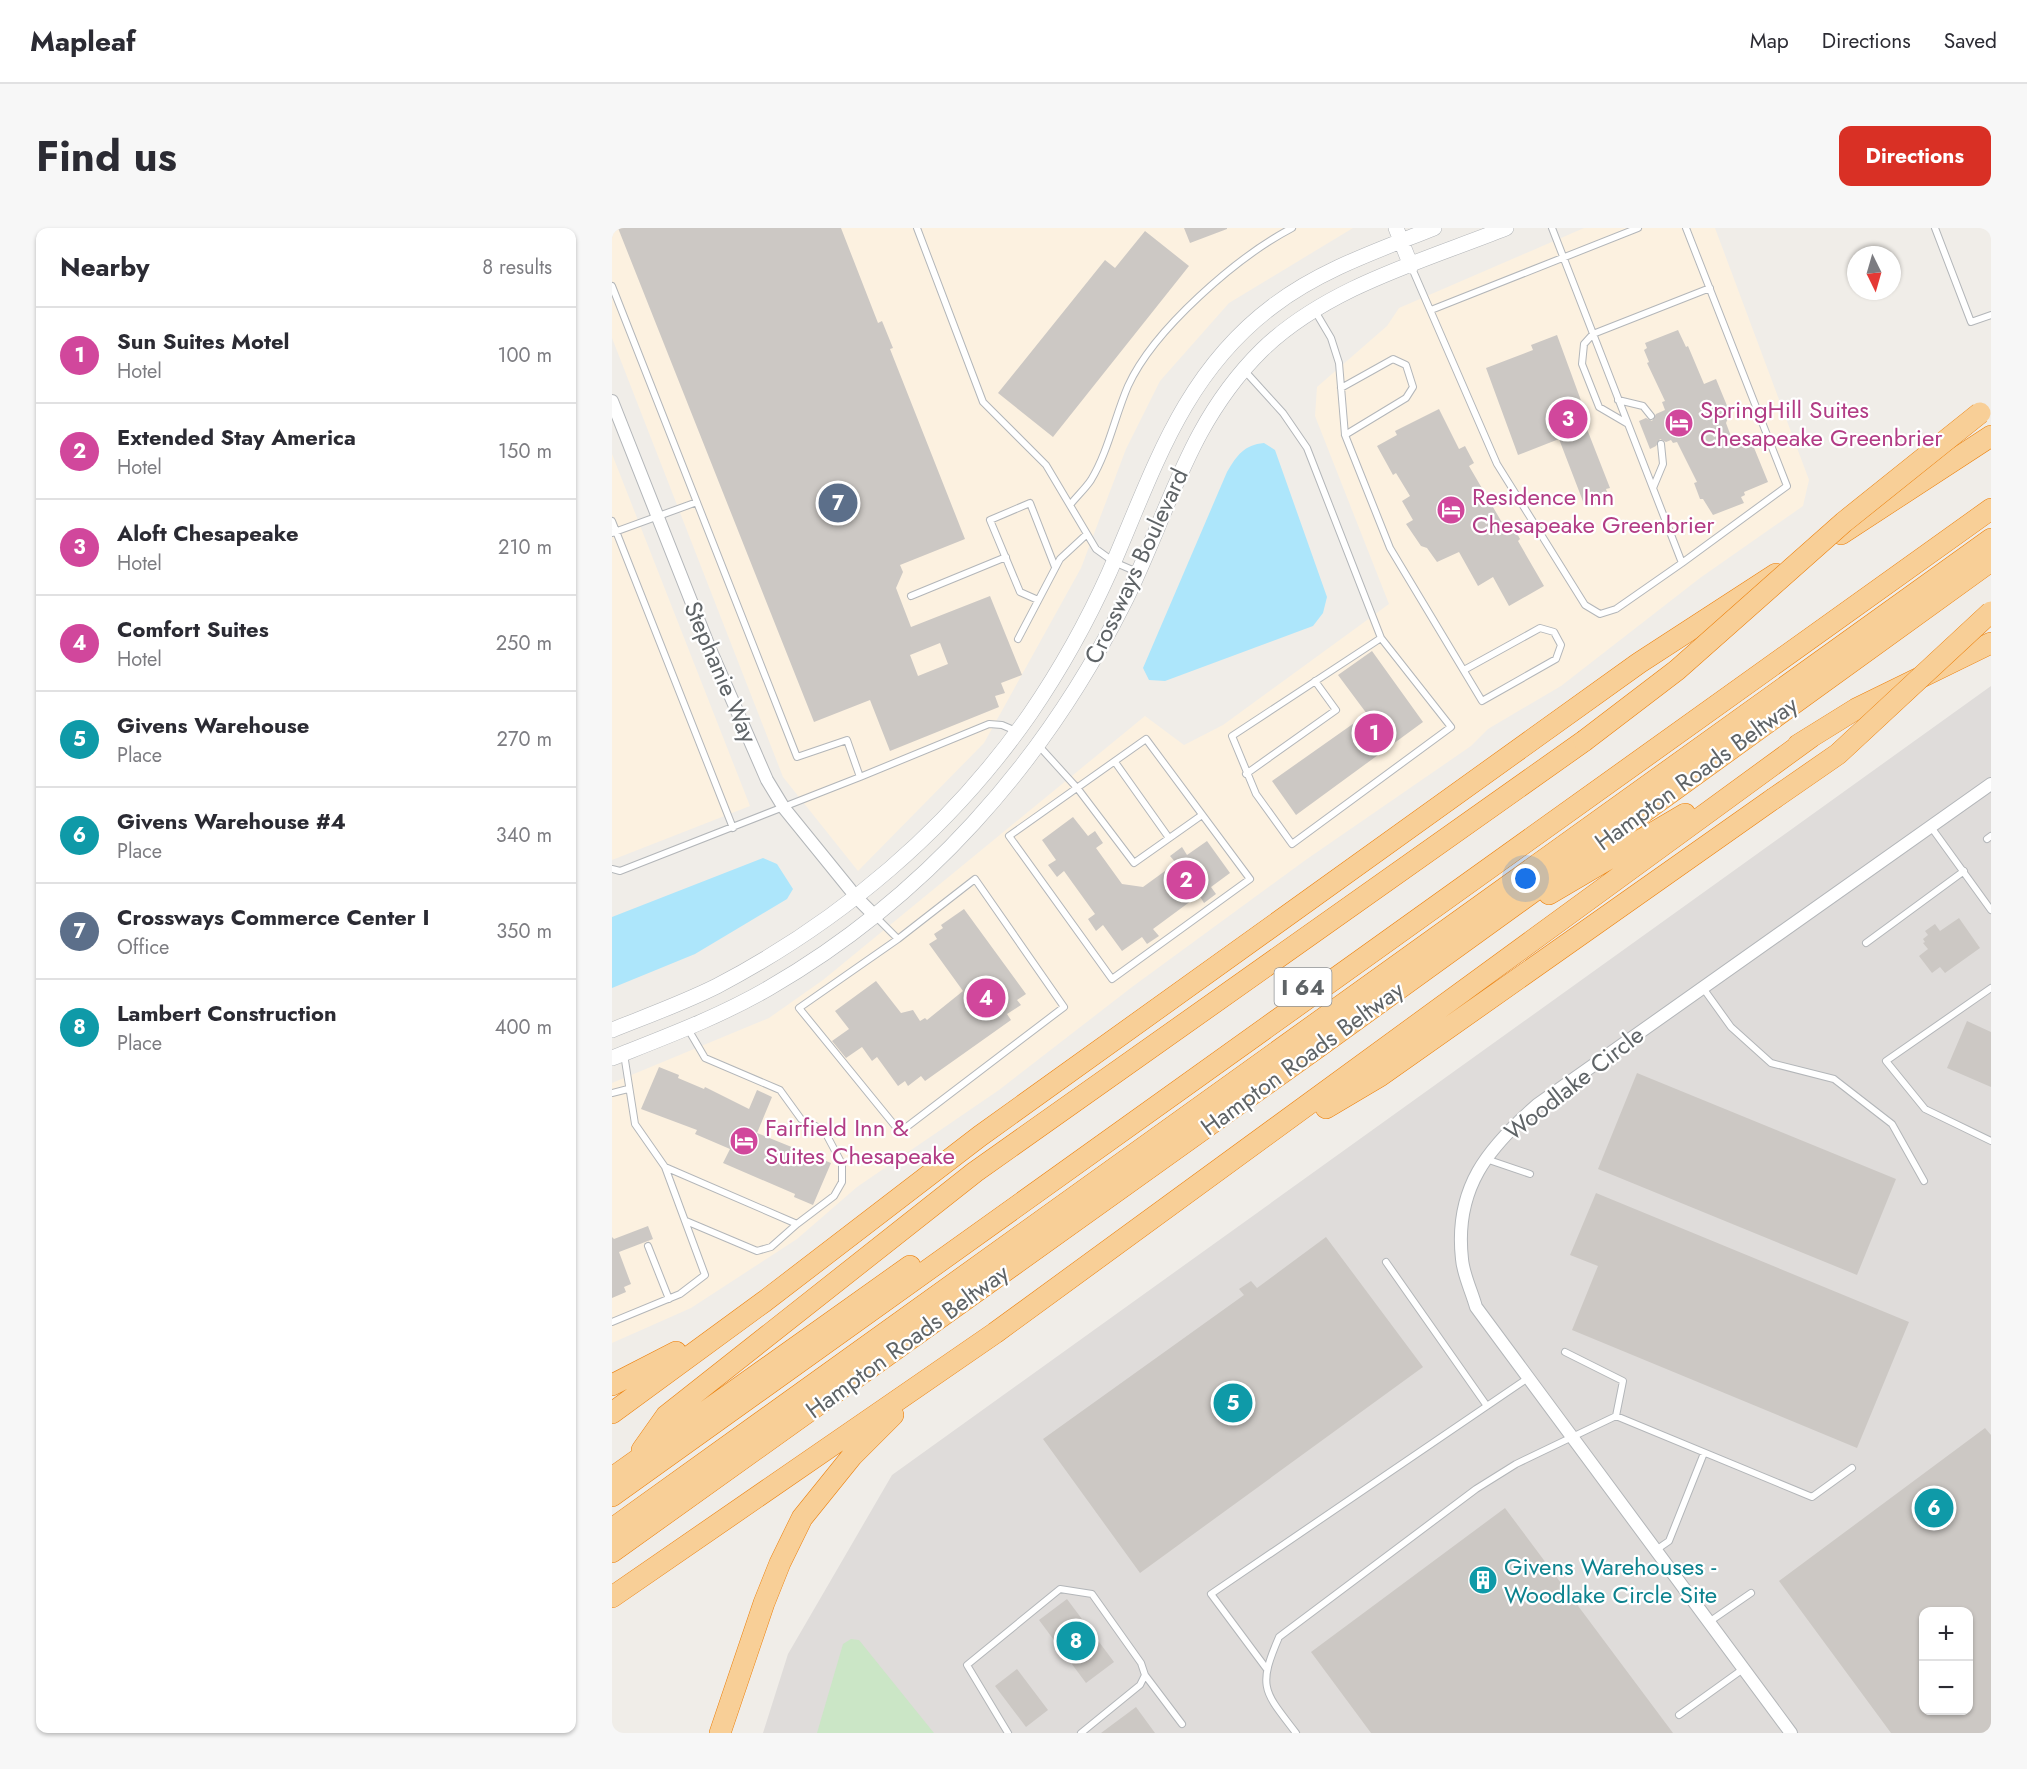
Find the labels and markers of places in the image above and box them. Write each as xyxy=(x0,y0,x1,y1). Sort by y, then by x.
place label: SpringHill Suites Chesapeake Greenbrier xyxy=(1700,392,1943,455)
pin: 3 xyxy=(1548,396,1588,441)
hotel icon: SpringHill Suites Chesapeake Greenbrier xyxy=(1663,407,1695,439)
place label: Residence Inn Chesapeake Greenbrier xyxy=(1472,479,1715,542)
pin: 7 xyxy=(818,480,858,526)
hotel icon: Residence Inn Chesapeake Greenbrier xyxy=(1435,494,1467,526)
pin: 1 xyxy=(1354,710,1394,756)
pin: 2 xyxy=(1166,858,1206,902)
pin: 4 xyxy=(966,976,1006,1020)
place label: Fairfield Inn & Suites Chesapeake xyxy=(765,1110,955,1173)
hotel icon: Fairfield Inn & Suites Chesapeake xyxy=(728,1125,760,1157)
pin: 5 xyxy=(1214,1380,1252,1426)
pin: 6 xyxy=(1914,1486,1954,1530)
place label: Givens Warehouses - Woodlake Circle Site xyxy=(1504,1549,1717,1612)
building icon: Givens Warehouses - Woodlake Circle Site xyxy=(1467,1564,1499,1596)
pin: 8 xyxy=(1056,1618,1096,1664)

